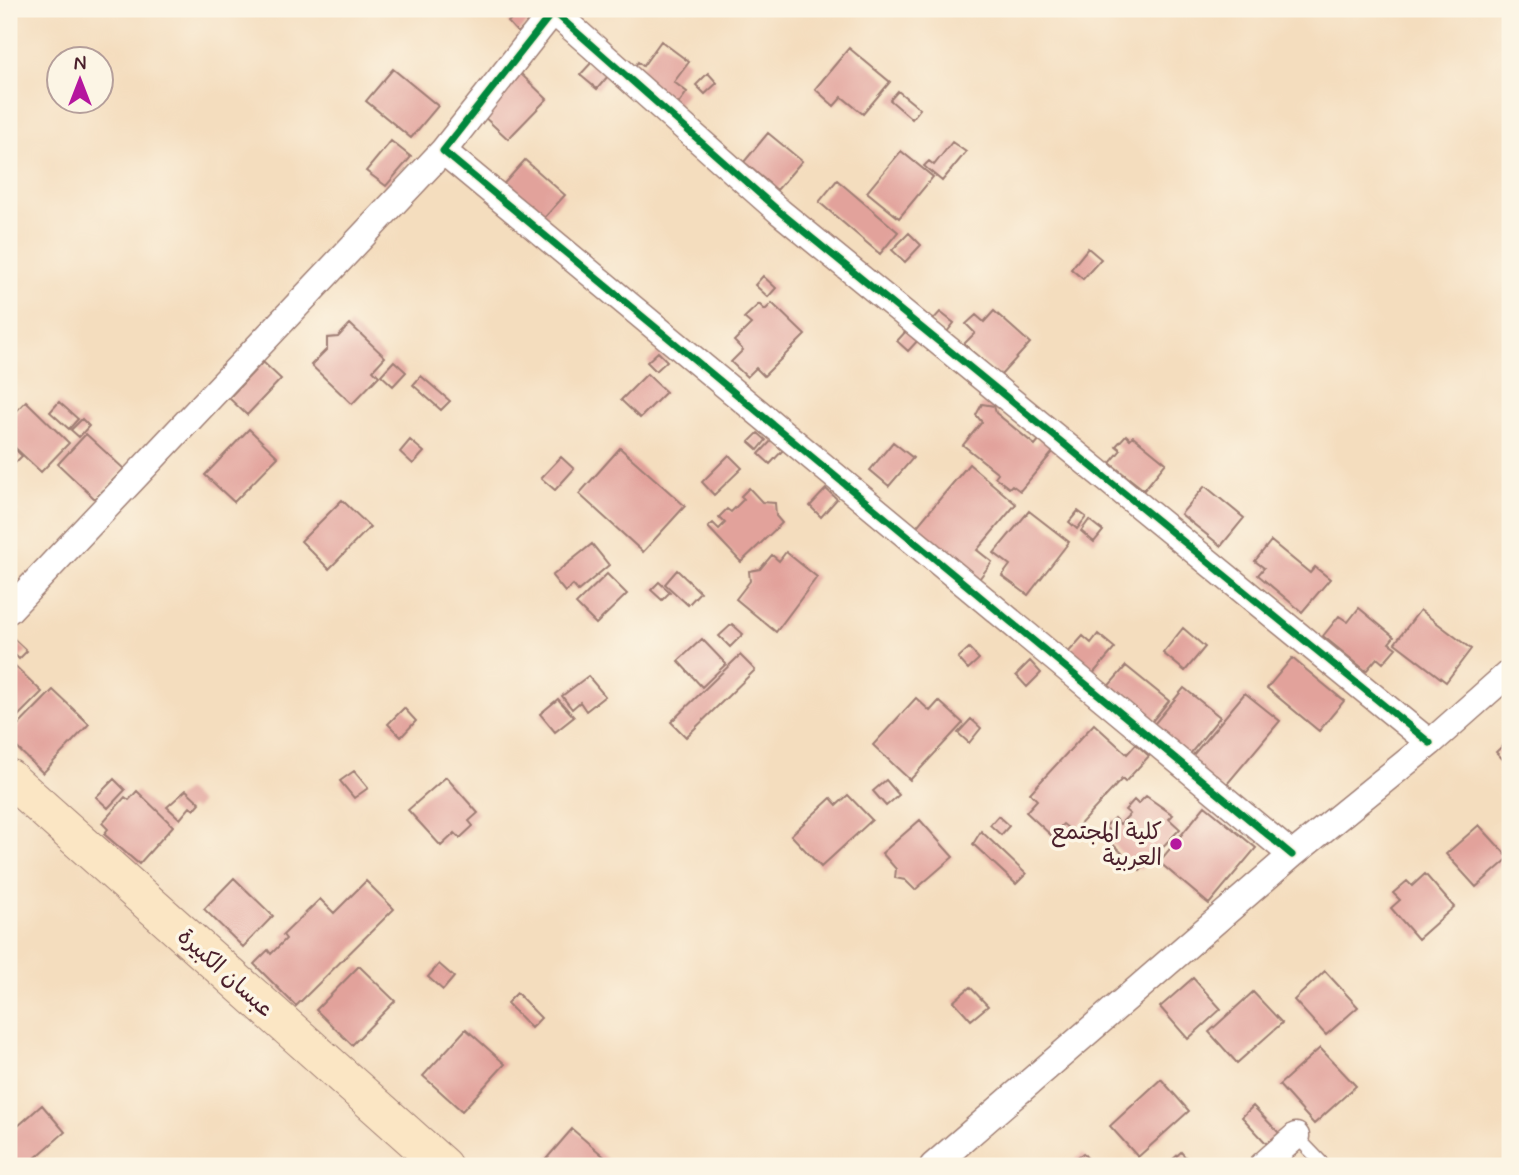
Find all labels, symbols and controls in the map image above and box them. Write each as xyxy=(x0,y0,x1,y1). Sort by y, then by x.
north arrow xyxy=(46,46,116,116)
text: N xyxy=(74,52,86,77)
place label: كلية المجتمع العربية xyxy=(1051,818,1162,874)
marker: كلية المجتمع العربية xyxy=(1168,836,1184,852)
street label: عبسان الكبيرة xyxy=(170,922,279,1025)

